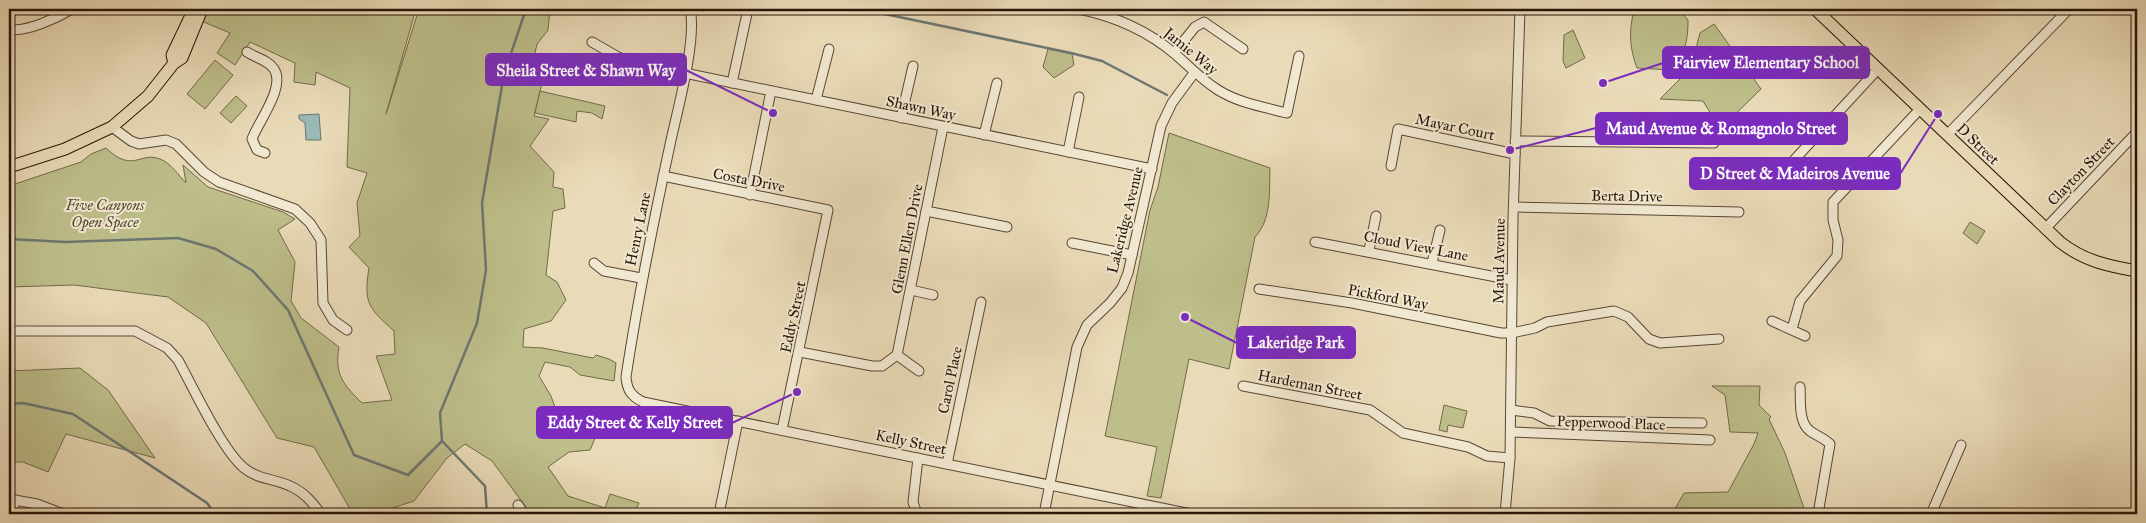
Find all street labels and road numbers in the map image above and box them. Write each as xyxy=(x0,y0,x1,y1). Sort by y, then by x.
street label: Jamie Way xyxy=(1158,22,1223,80)
street label: Shawn Way xyxy=(884,92,959,124)
street label: Mayar Court xyxy=(1414,110,1497,144)
street label: D Street xyxy=(1953,119,2004,169)
street label: Clayton Street xyxy=(2044,132,2119,209)
street label: Costa Drive xyxy=(711,164,787,196)
street label: Lakeridge Avenue xyxy=(1103,165,1147,275)
street label: Glenn Ellen Drive xyxy=(888,182,926,296)
street label: Berta Drive xyxy=(1591,186,1663,206)
street label: Henry Lane xyxy=(621,191,655,267)
street label: Maud Avenue xyxy=(1489,218,1509,304)
street label: Cloud View Lane xyxy=(1362,227,1470,265)
street label: Eddy Street xyxy=(777,279,810,355)
street label: Pickford Way xyxy=(1346,280,1431,314)
street label: Carol Place xyxy=(934,345,966,415)
street label: Hardeman Street xyxy=(1256,366,1365,404)
street label: Pepperwood Place xyxy=(1556,412,1666,434)
street label: Kelly Street xyxy=(874,426,949,458)

